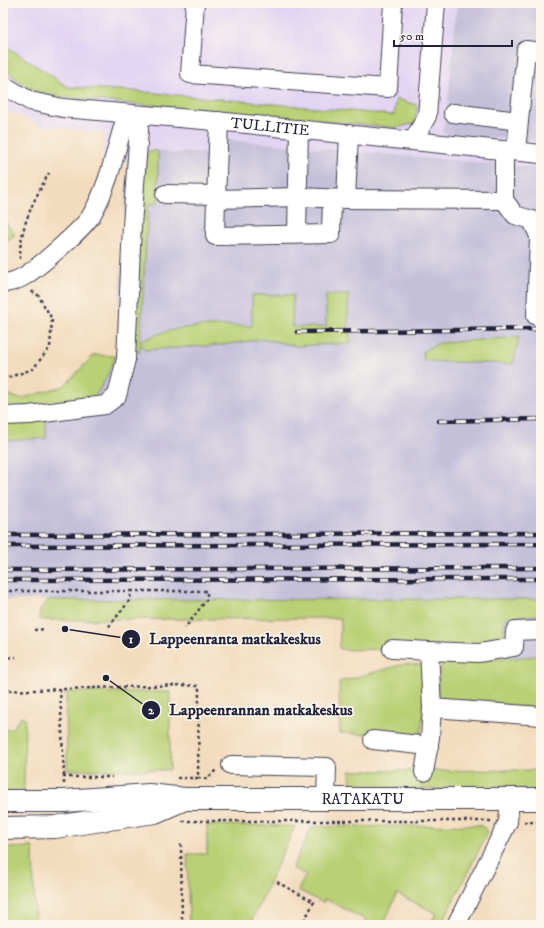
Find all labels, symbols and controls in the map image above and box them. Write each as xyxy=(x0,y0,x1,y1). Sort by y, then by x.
scale bar xyxy=(394,22,512,48)
text: 50 m xyxy=(400,29,424,44)
street label: TULLITIE xyxy=(230,113,311,140)
callout: Lappeenranta matkakeskus xyxy=(121,625,329,653)
text: Lappeenranta matkakeskus xyxy=(149,629,322,649)
text: 1 xyxy=(129,632,134,647)
callout: Lappeenrannan matkakeskus xyxy=(141,696,361,724)
text: Lappeenrannan matkakeskus xyxy=(169,700,353,720)
text: 2 xyxy=(148,703,155,718)
street label: RATAKATU xyxy=(321,790,404,809)

